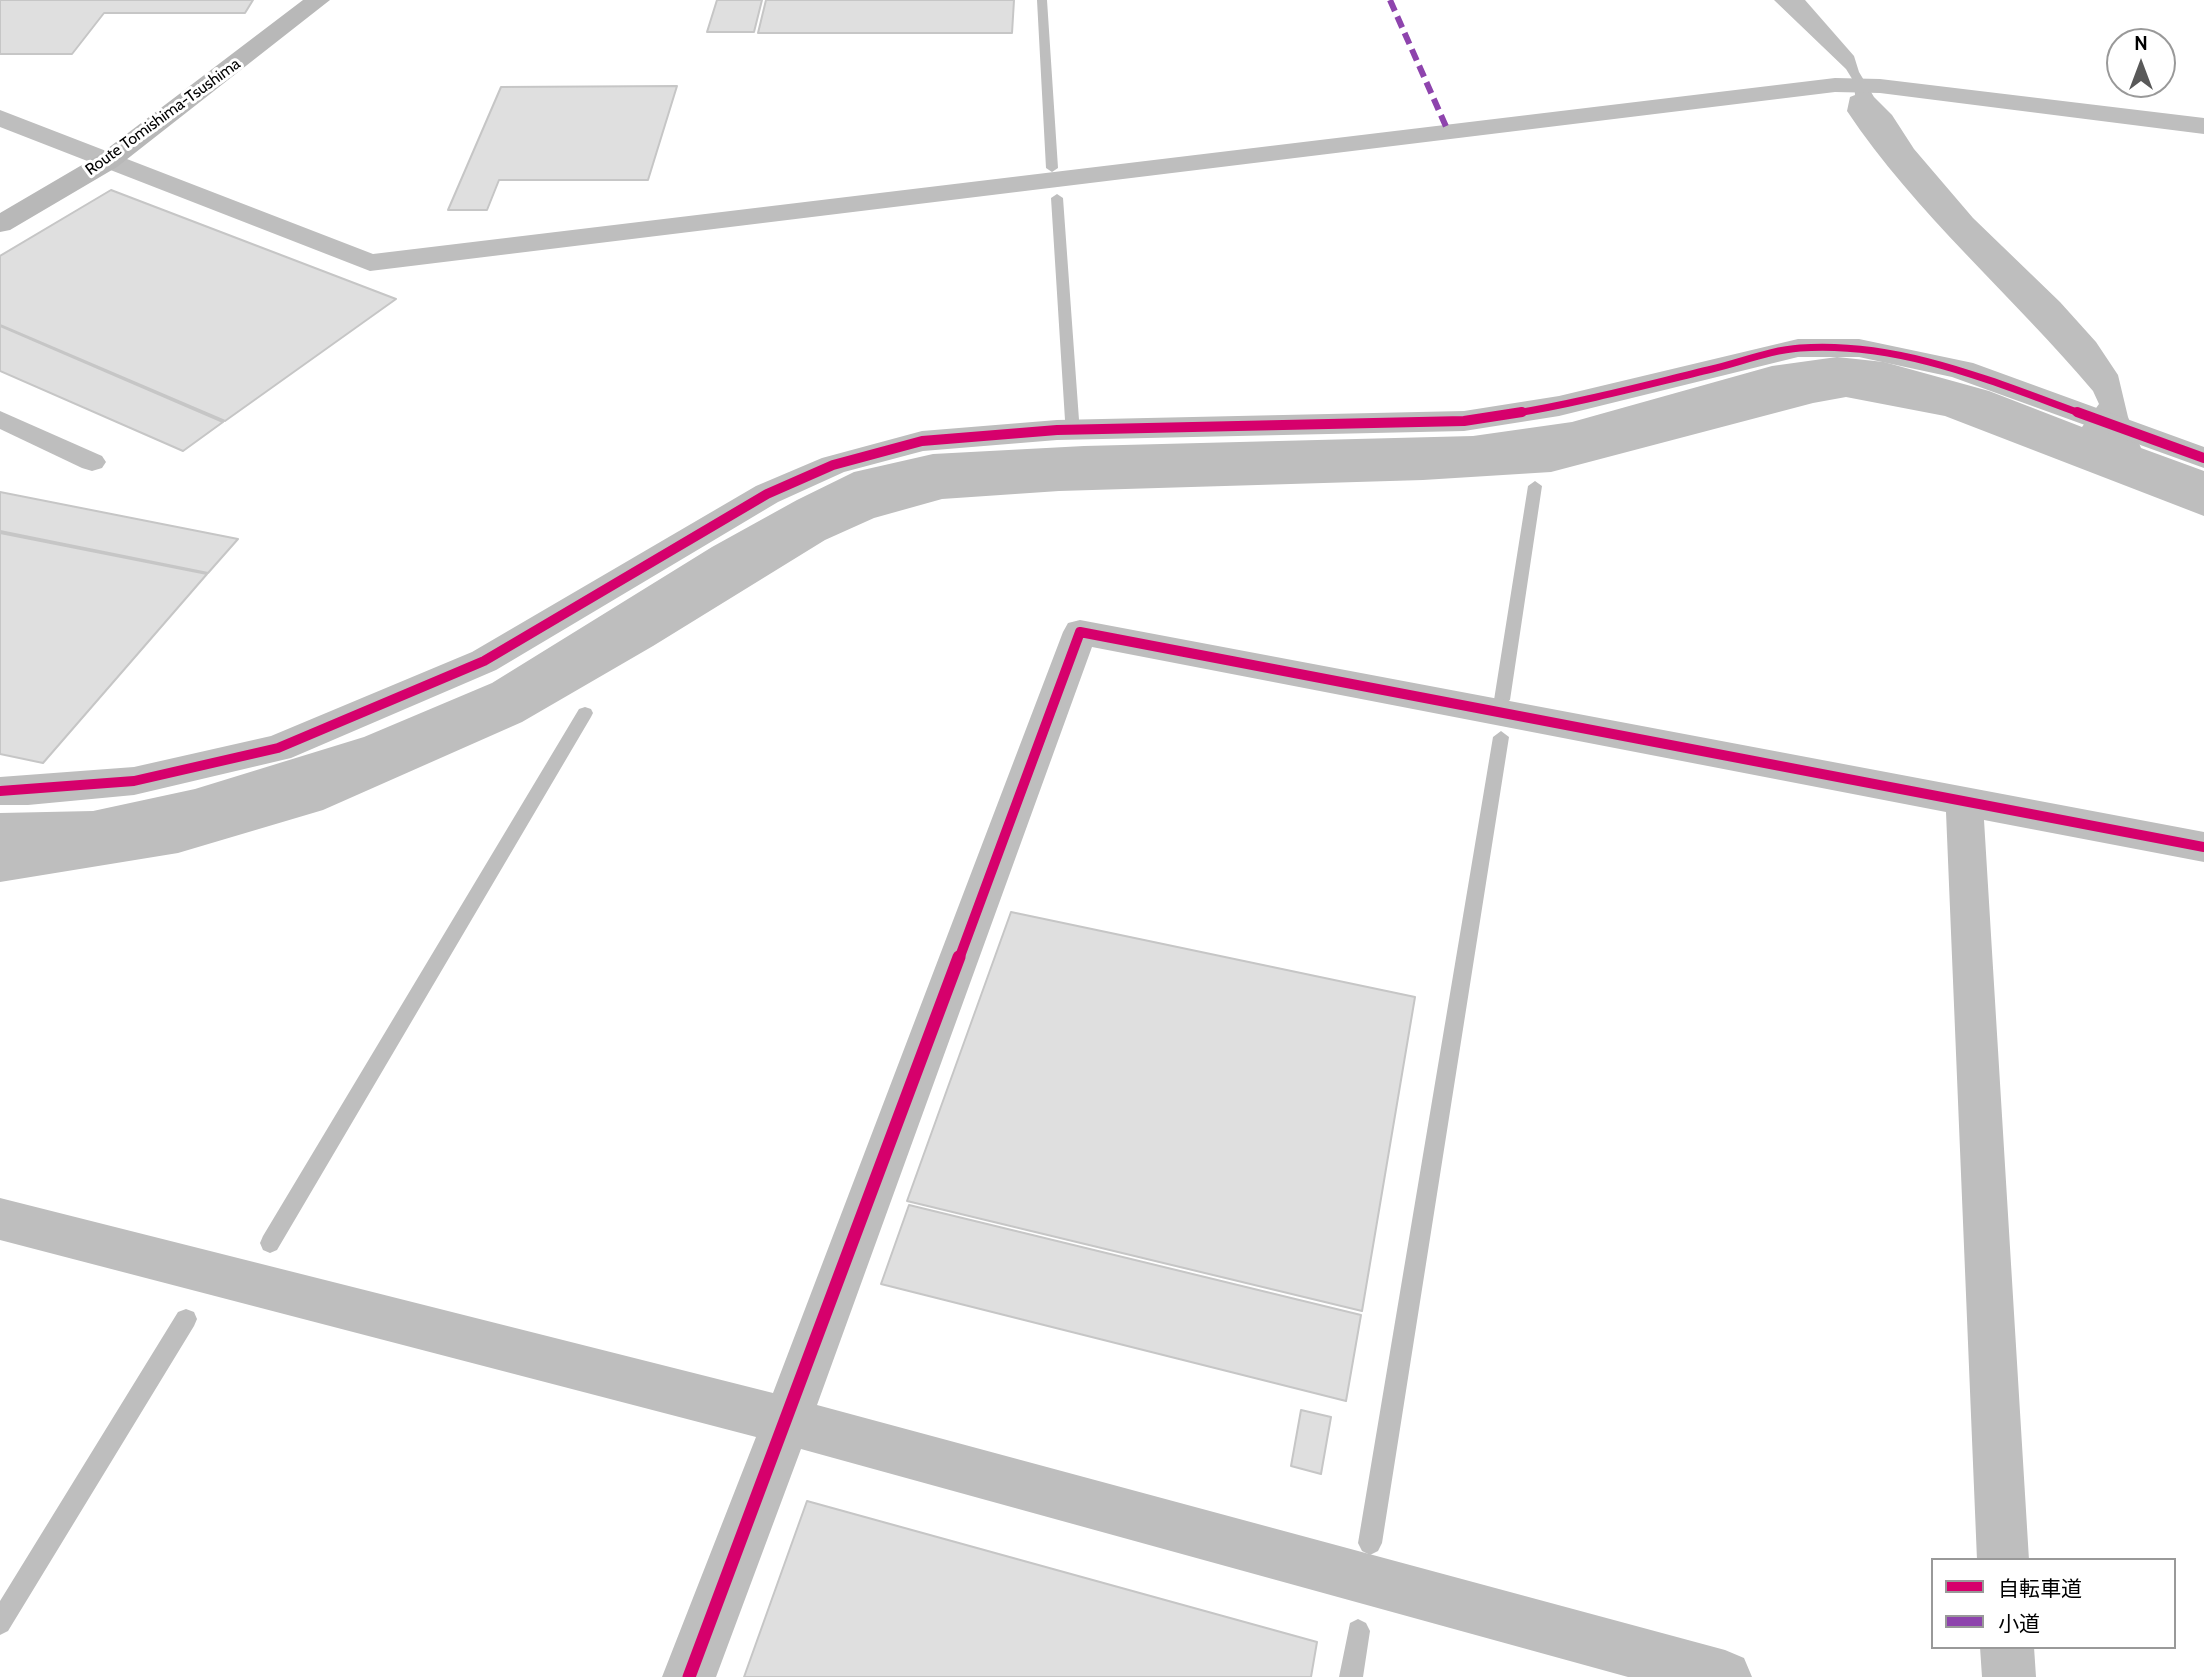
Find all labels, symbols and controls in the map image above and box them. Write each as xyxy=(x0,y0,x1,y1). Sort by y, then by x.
north arrow xyxy=(2106,28,2176,98)
text: N xyxy=(2134,32,2148,55)
street label: Route Tomishima-Tsushima xyxy=(82,54,244,180)
legend xyxy=(1931,1558,2176,1649)
text: 自転車道 xyxy=(1998,1576,2082,1601)
text: 小道 xyxy=(1998,1611,2040,1636)

